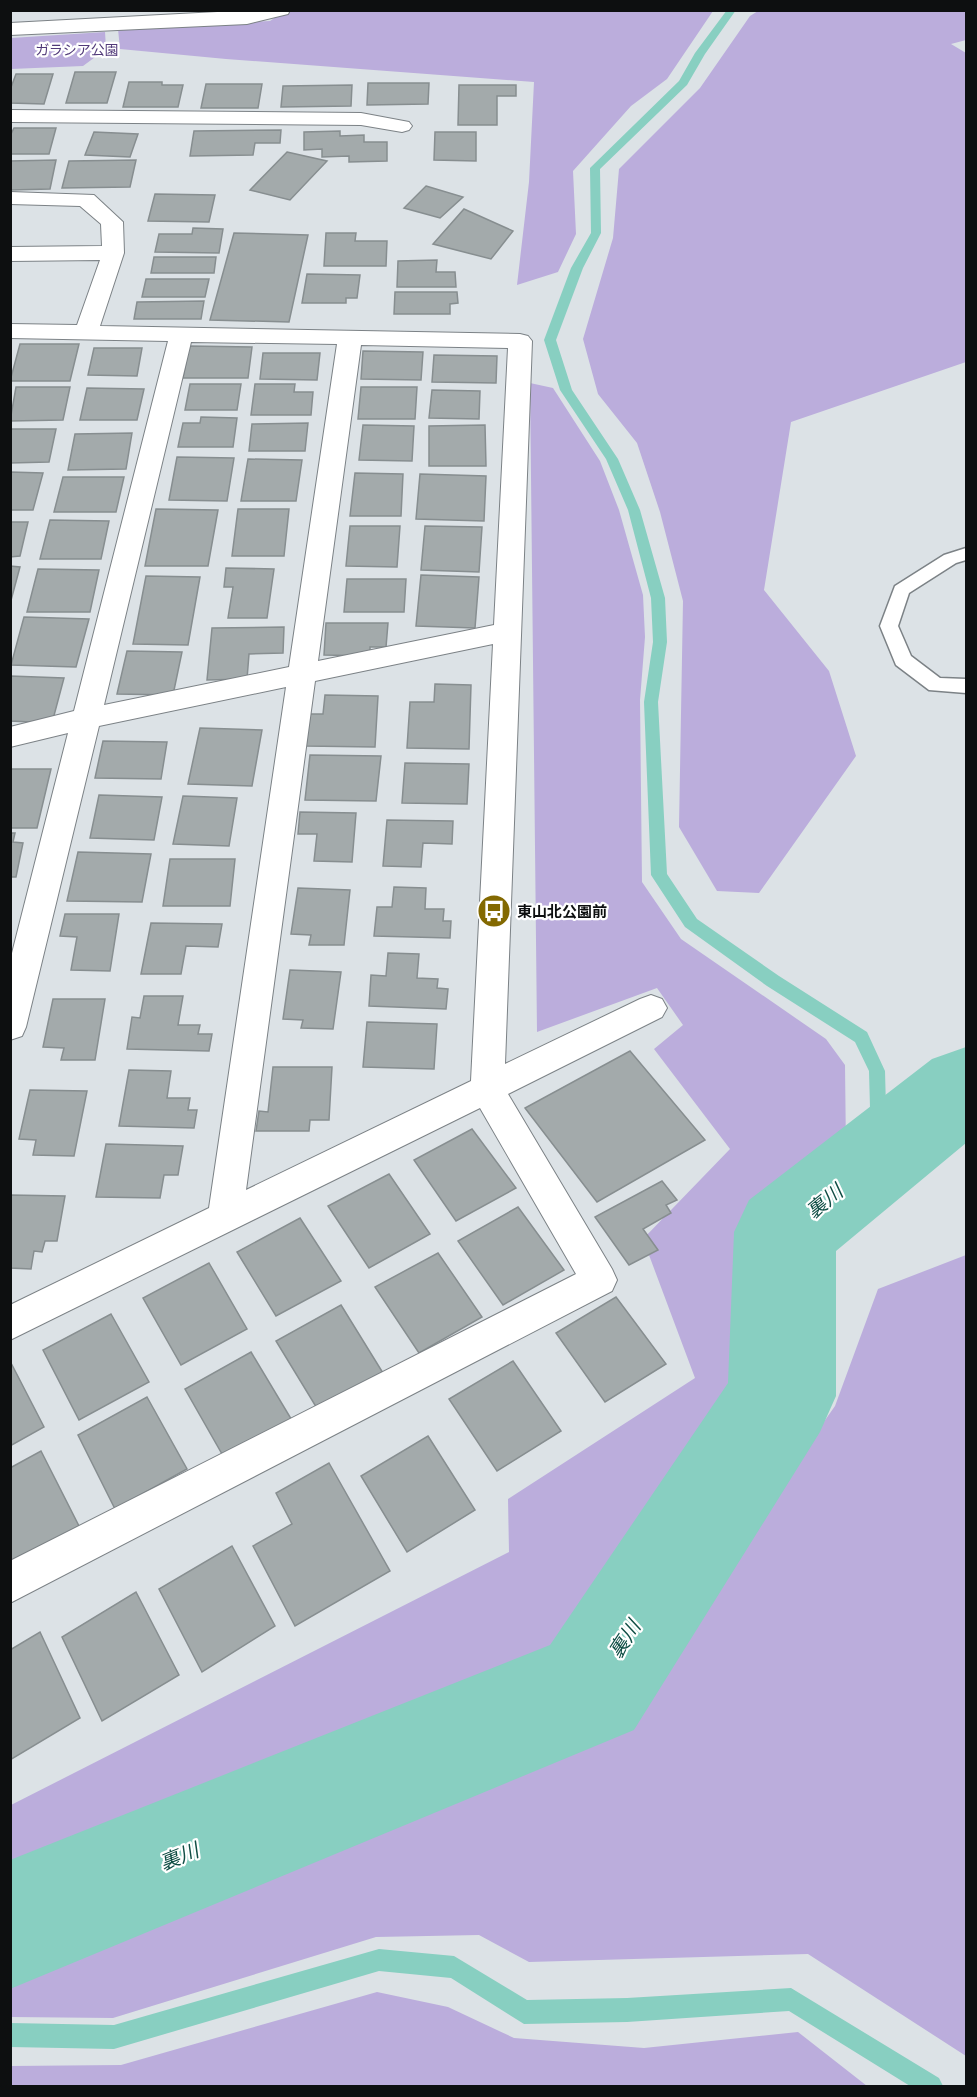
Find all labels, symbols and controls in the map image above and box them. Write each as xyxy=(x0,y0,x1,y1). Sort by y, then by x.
park label: ガラシア公園 xyxy=(35,42,119,58)
bus stop icon: 東山北公園前 xyxy=(476,893,512,929)
place label: 東山北公園前 xyxy=(517,903,607,920)
water label: 裏川 xyxy=(801,1178,848,1223)
water label: 裏川 xyxy=(603,1614,646,1662)
water label: 裏川 xyxy=(156,1837,204,1874)

